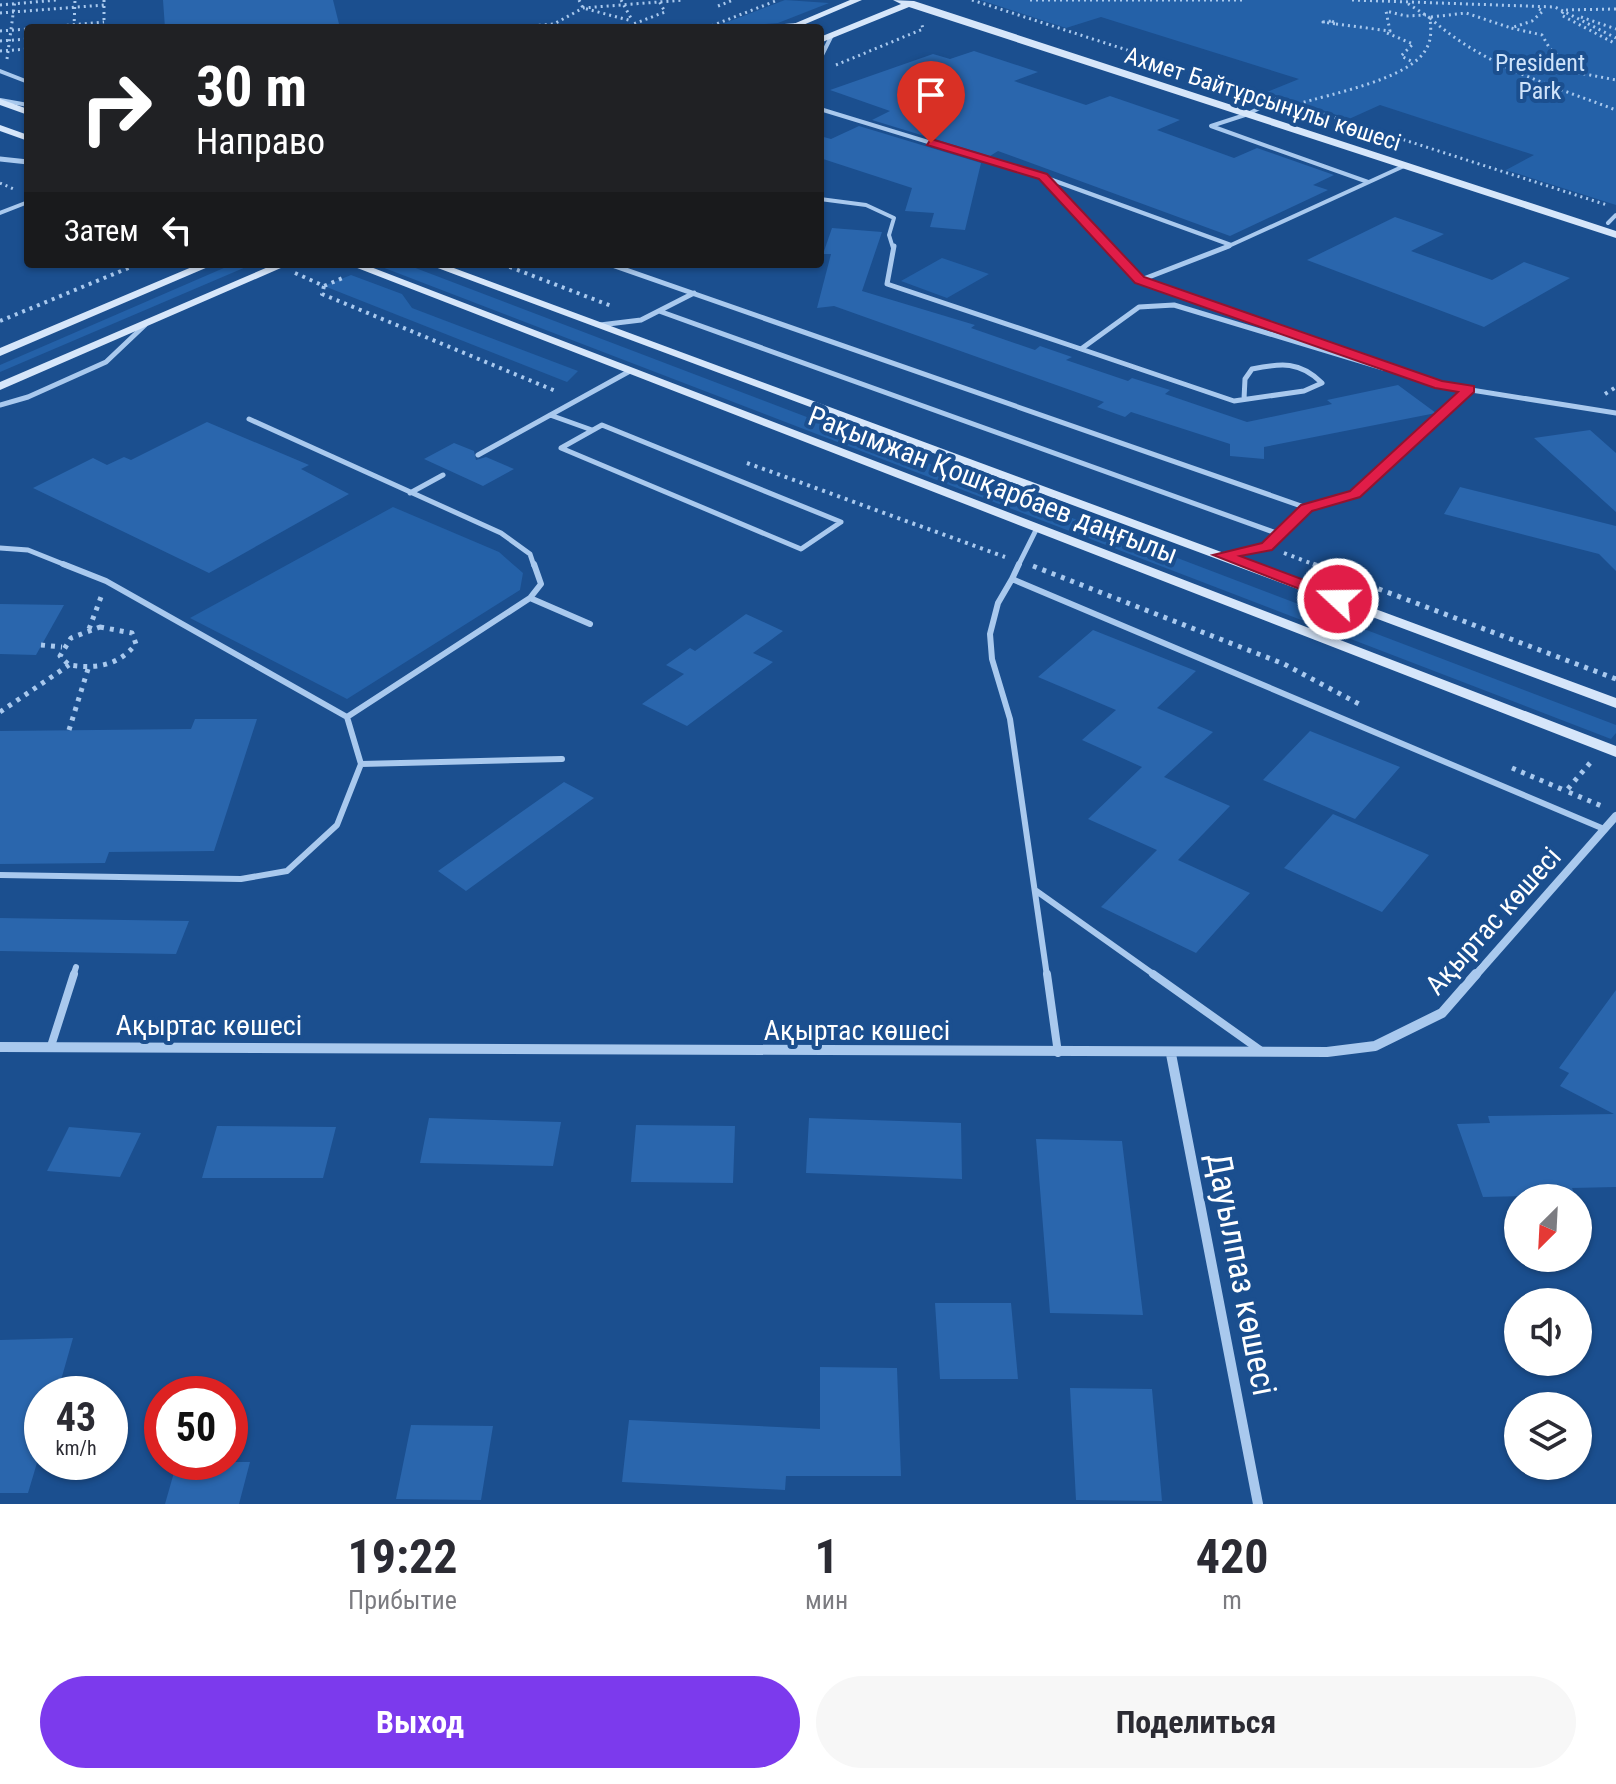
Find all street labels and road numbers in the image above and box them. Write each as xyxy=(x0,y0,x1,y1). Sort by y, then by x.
street label: Ахмет Байтұрсынұлы көшесі xyxy=(1121,41,1405,157)
street label: Рақымжан Қошқарбаев даңғылы xyxy=(804,399,1182,571)
street label: Ақыртас көшесі xyxy=(1418,841,1568,1001)
street label: Ақыртас көшесі xyxy=(116,1009,302,1042)
street label: Ақыртас көшесі xyxy=(764,1014,950,1047)
street label: Дауылпаз көшесі xyxy=(1199,1149,1285,1399)

